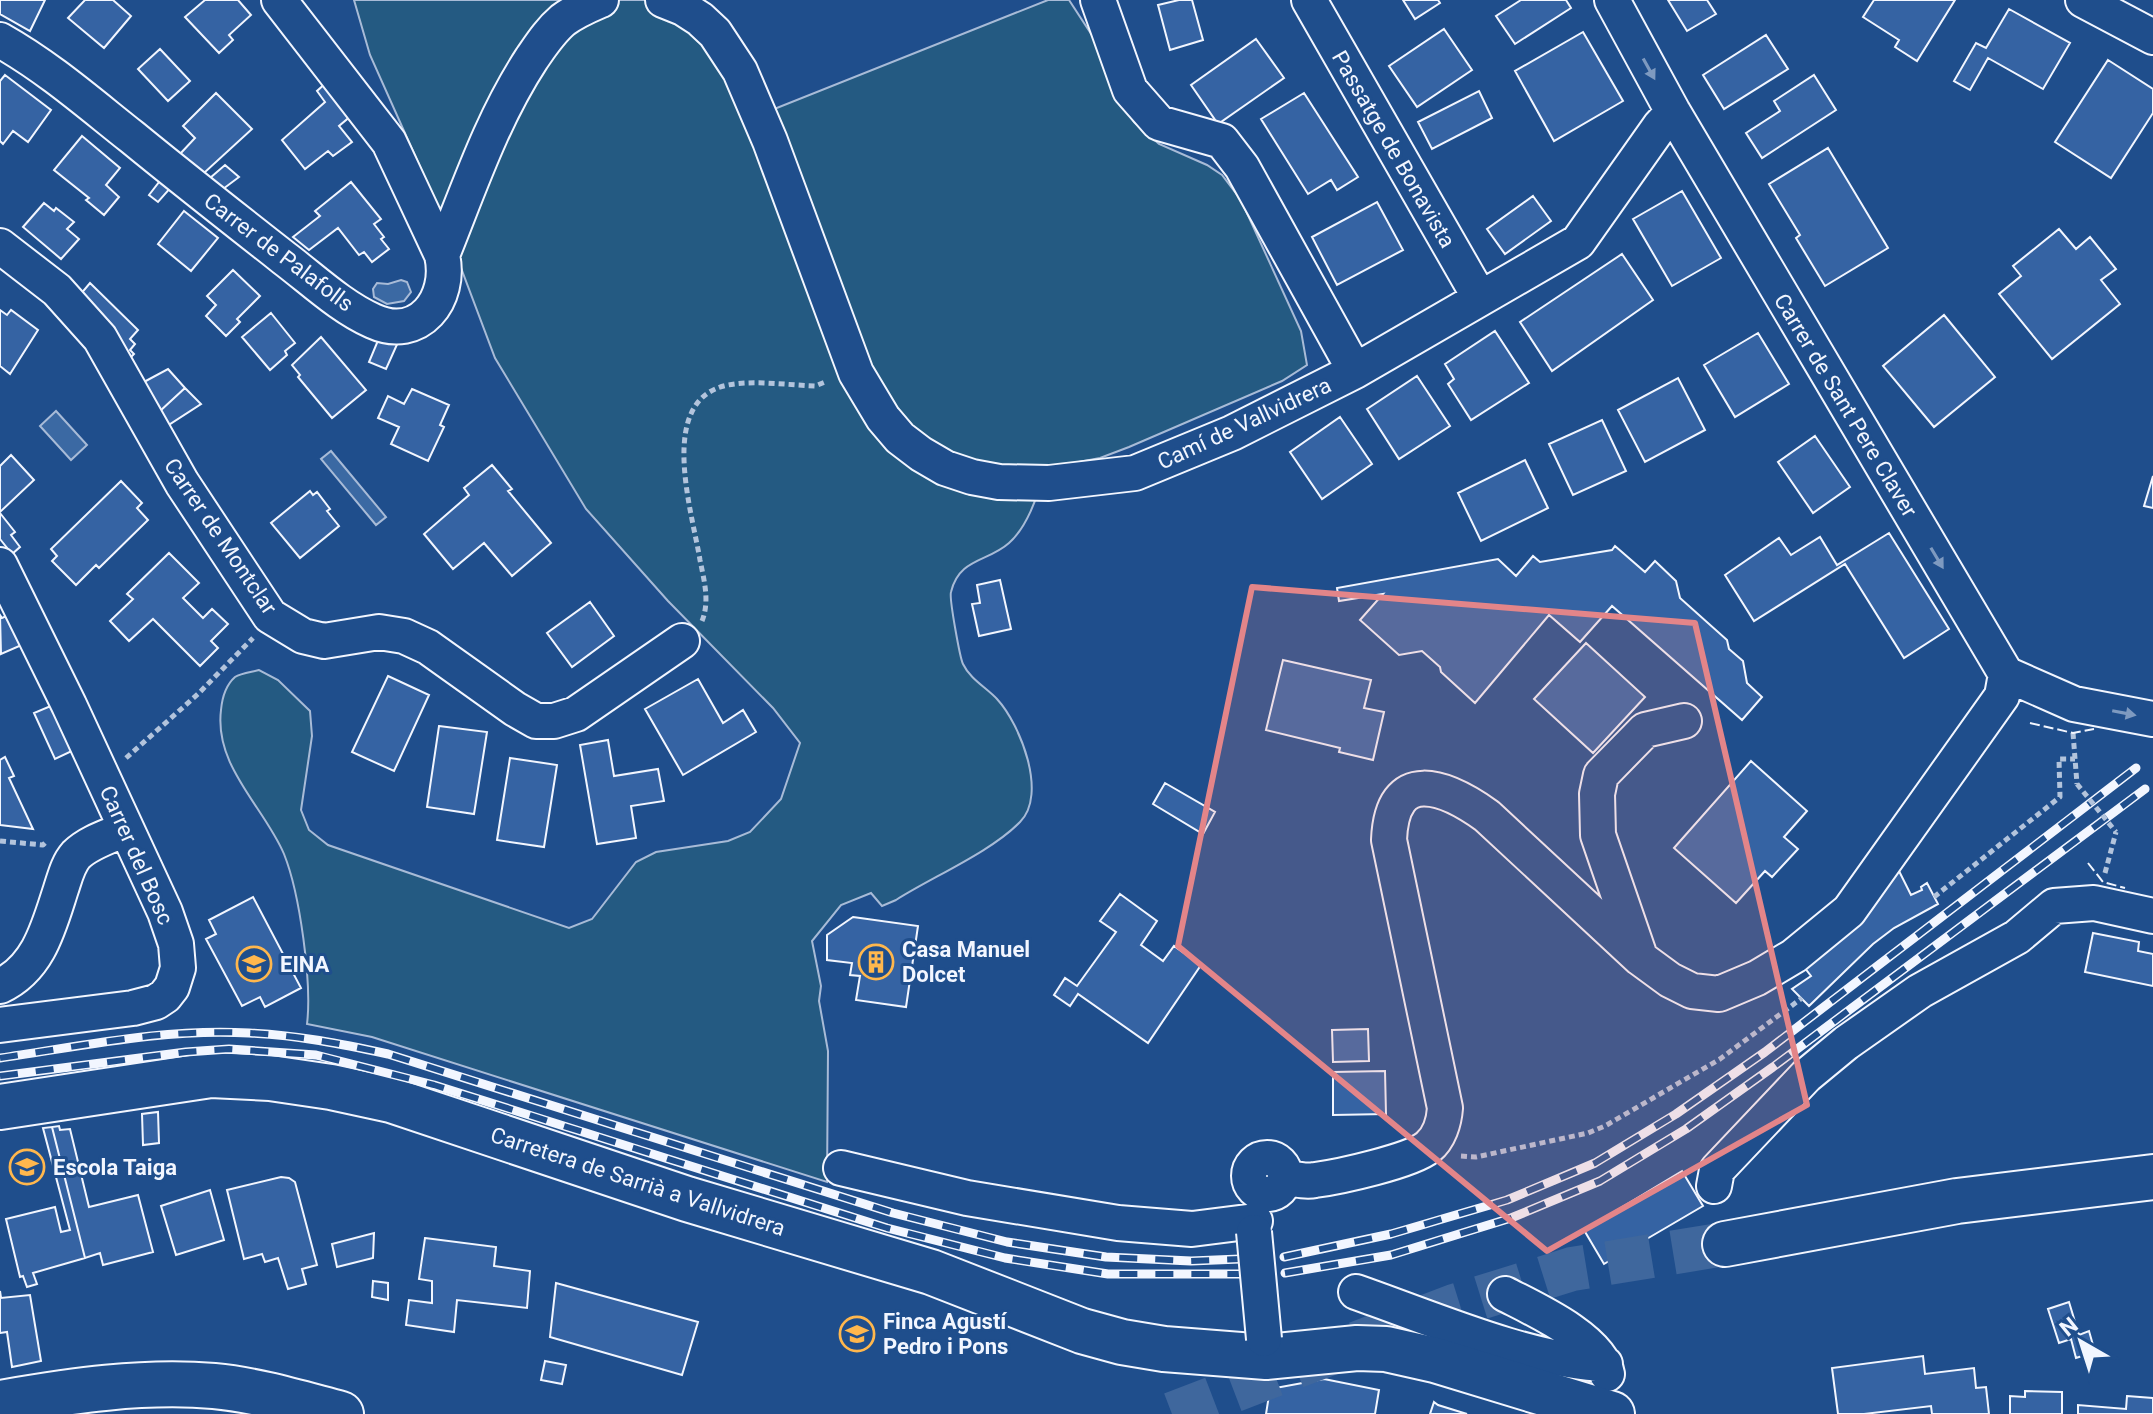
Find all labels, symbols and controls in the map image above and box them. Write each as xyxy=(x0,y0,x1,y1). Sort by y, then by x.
street label: Passatge de Bonavista xyxy=(1327,46,1460,252)
one-way arrow xyxy=(1643,57,1656,80)
street label: Carrer de Palafolls xyxy=(199,188,358,317)
street label: Carrer de Sant Pere Claver xyxy=(1769,289,1922,522)
street label: Camí de Vallvidrera xyxy=(1154,372,1335,475)
street label: Carrer de Montclar xyxy=(159,454,282,619)
one-way arrow xyxy=(1930,547,1944,569)
one-way arrow xyxy=(2112,708,2137,720)
street label: Carrer del Bosc xyxy=(95,782,178,929)
place label: Casa Manuel Dolcet xyxy=(902,937,1030,987)
building icon: Casa Manuel Dolcet xyxy=(857,943,895,981)
school or university icon: EINA xyxy=(235,945,273,983)
place label: EINA xyxy=(280,952,330,977)
street label: Carretera de Sarrià a Vallvidrera xyxy=(487,1122,788,1241)
school or university icon: Escola Taiga xyxy=(8,1148,46,1186)
place label: Escola Taiga xyxy=(53,1155,177,1180)
north arrow xyxy=(2041,1302,2121,1382)
place label: Finca Agustí Pedro i Pons xyxy=(883,1309,1008,1359)
text: N xyxy=(2055,1312,2083,1341)
school or university icon: Finca Agustí Pedro i Pons xyxy=(838,1315,876,1353)

